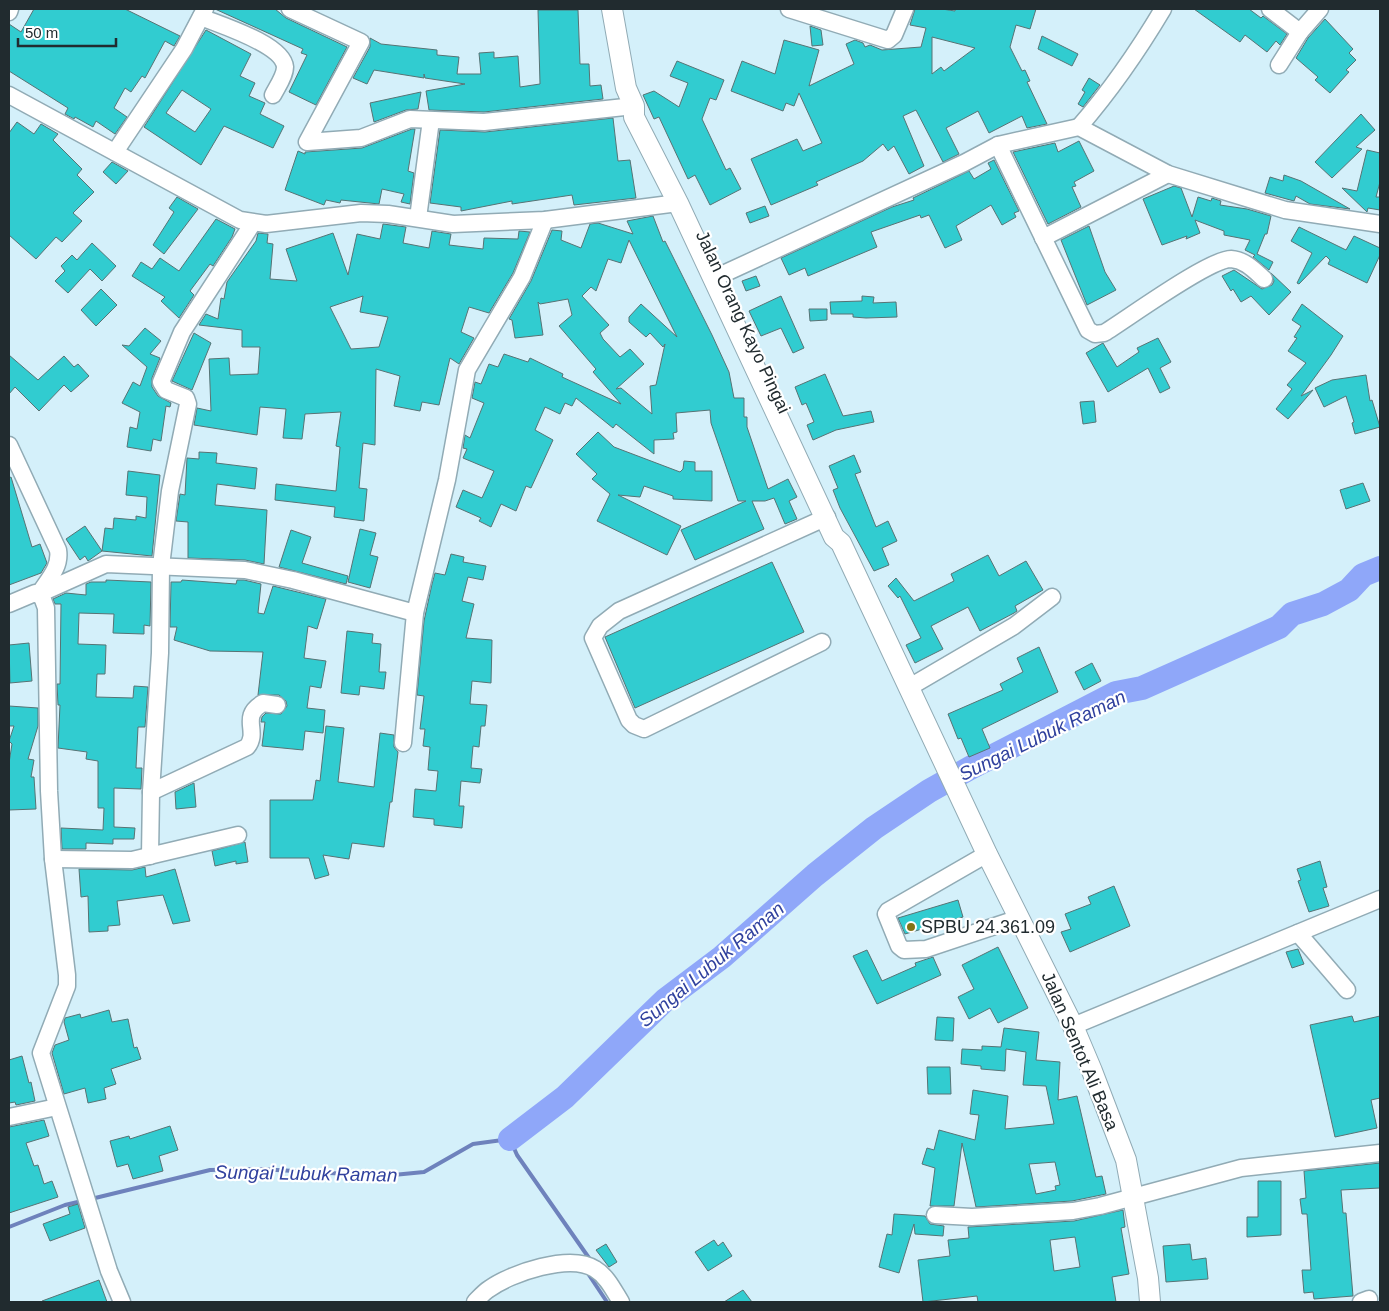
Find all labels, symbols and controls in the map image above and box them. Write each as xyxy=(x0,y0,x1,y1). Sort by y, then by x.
scale bar xyxy=(18,15,115,47)
text: 50 m xyxy=(25,24,58,41)
street label: Jalan Orang Kayo Pingai xyxy=(692,228,794,416)
water label: Sungai Lubuk Raman xyxy=(955,686,1129,785)
water label: Sungai Lubuk Raman xyxy=(635,898,788,1031)
place label: SPBU 24.361.09 xyxy=(921,917,1055,937)
marker: SPBU 24.361.09 xyxy=(905,921,917,933)
street label: Jalan Sentot Ali Basa xyxy=(1038,969,1123,1134)
water label: Sungai Lubuk Raman xyxy=(214,1161,398,1186)

